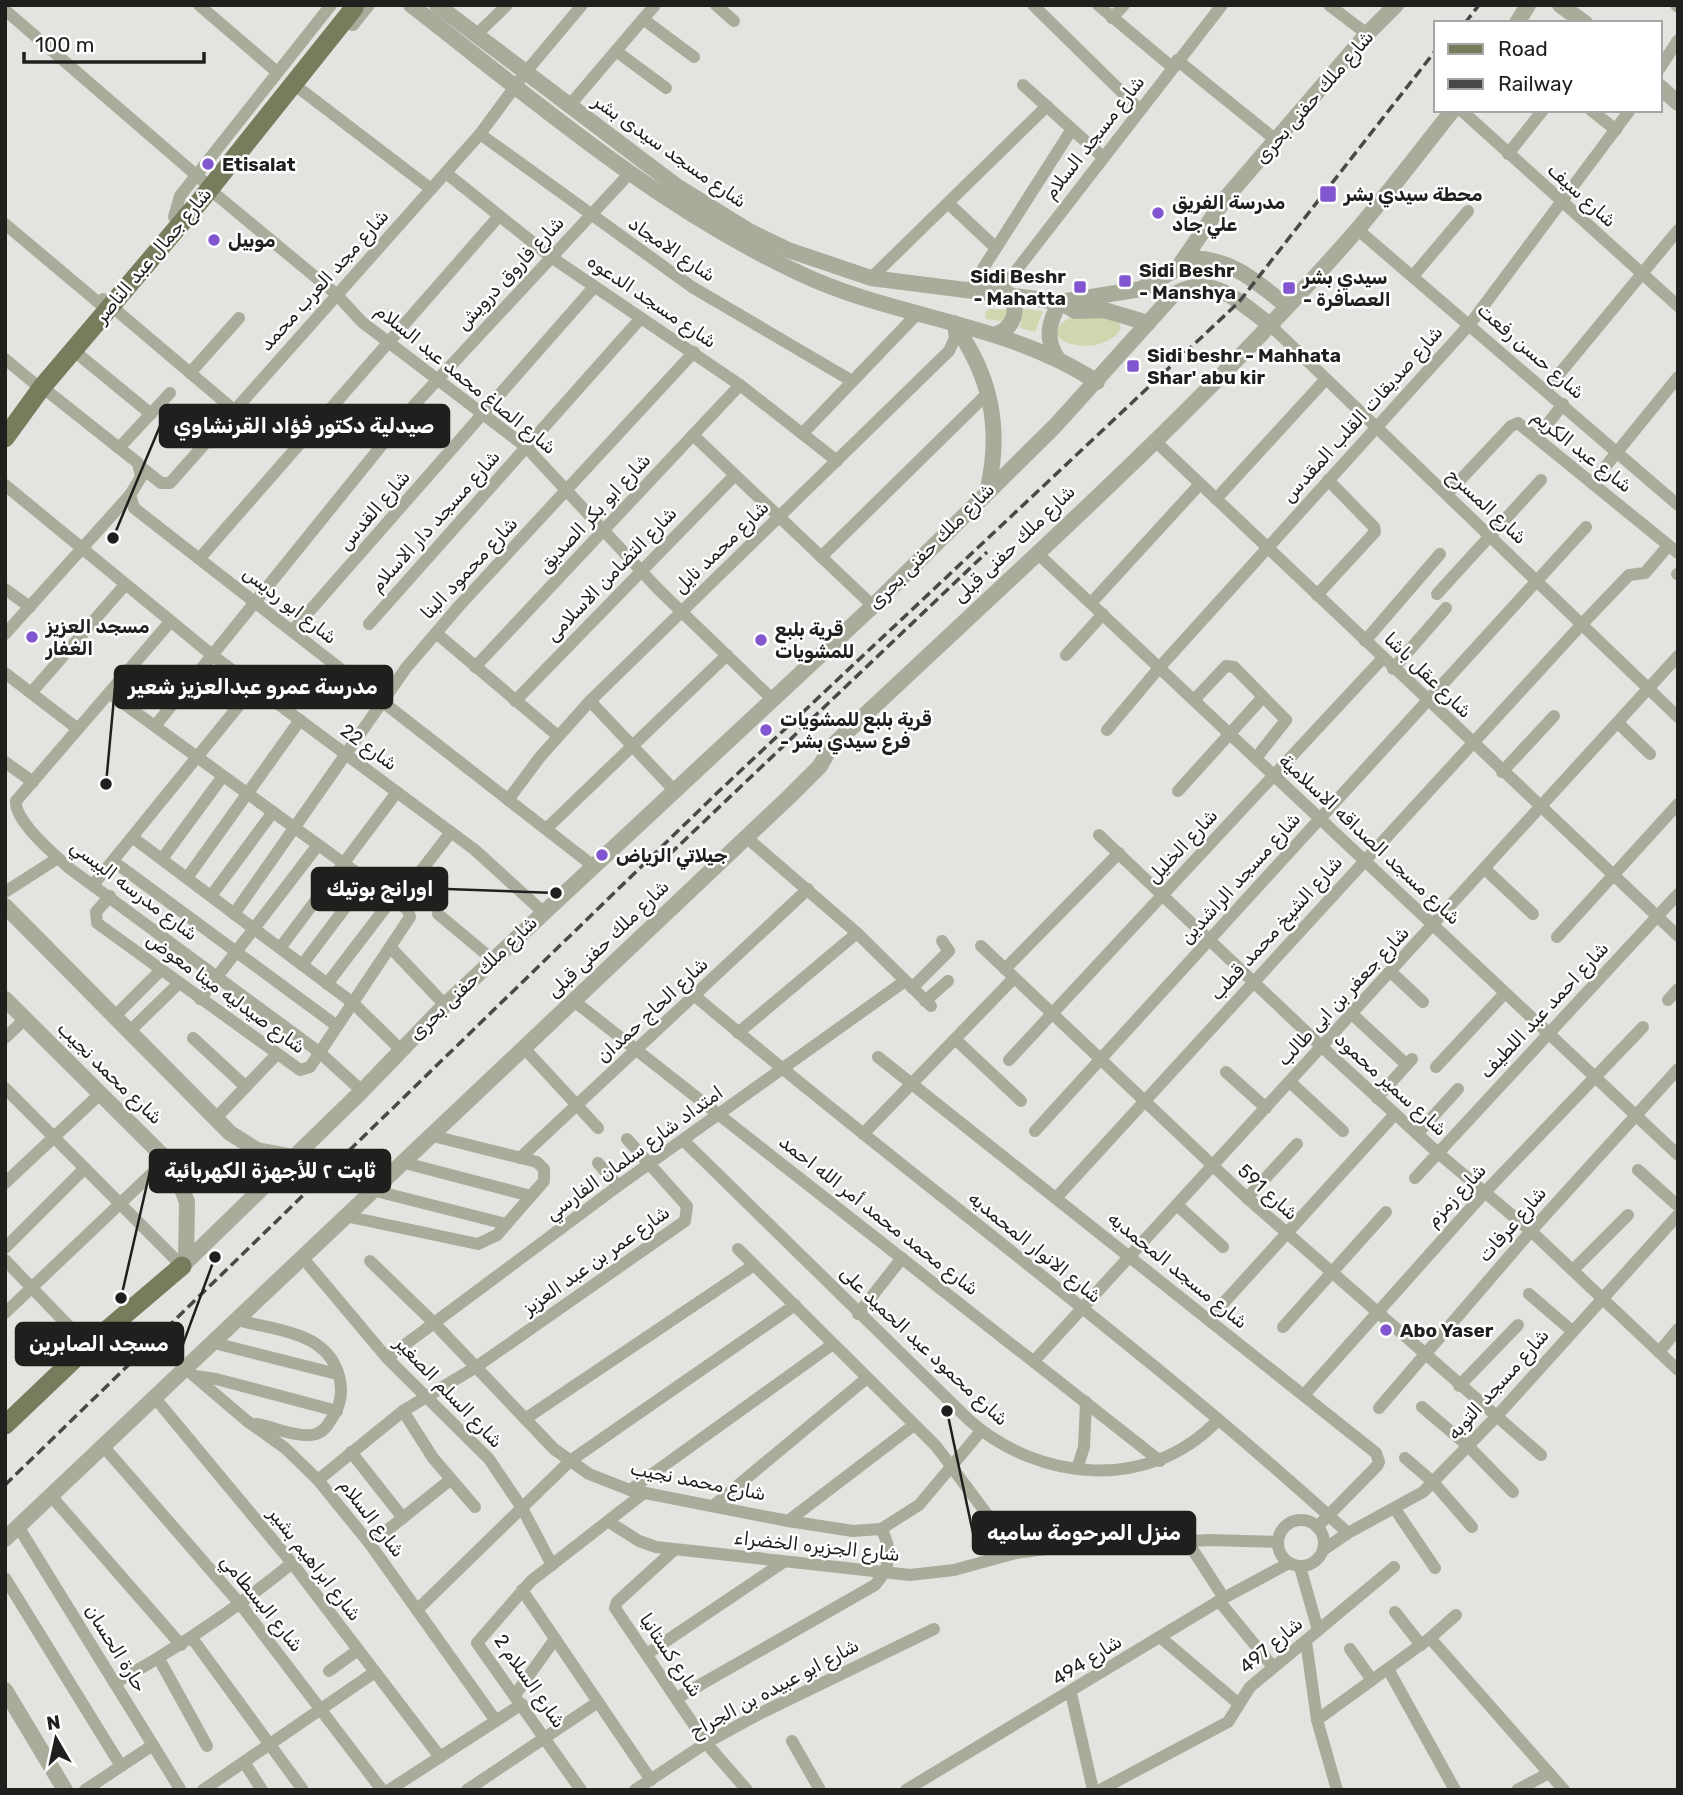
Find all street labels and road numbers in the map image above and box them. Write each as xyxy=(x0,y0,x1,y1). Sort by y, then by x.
street label: شارع ملك حفنى بحرى xyxy=(1250,26,1380,170)
street label: شارع مسجد السلام xyxy=(1039,71,1151,205)
street label: شارع مسجد سيدى بشر xyxy=(587,89,751,214)
street label: شارع سيف xyxy=(1541,158,1621,233)
street label: شارع جمال عبد الناصر xyxy=(89,183,218,329)
street label: شارع مجد العرب محمد xyxy=(254,205,395,357)
street label: شارع فاروق درويش xyxy=(451,211,570,336)
street label: شارع الامجاد xyxy=(623,211,720,288)
street label: شارع مسجد الدعوه xyxy=(582,249,721,354)
street label: شارع حسن رفعت xyxy=(1471,298,1589,405)
street label: شارع الصاغ محمد عبد السلام xyxy=(370,299,561,461)
street label: شارع صديقات القلب المقدس xyxy=(1277,321,1449,508)
street label: شارع عبد الكريم xyxy=(1526,405,1637,499)
street label: شارع مسجد دار الاسلام xyxy=(365,445,506,598)
street label: شارع ابو بكر الصديق xyxy=(533,448,657,579)
street label: شارع المسرح xyxy=(1441,463,1532,550)
street label: شارع القدس xyxy=(333,465,416,556)
street label: شارع ملك حفنى بحرى xyxy=(863,478,1000,615)
street label: شارع ملك حفنى قبلى xyxy=(948,480,1081,610)
street label: شارع محمد نايل xyxy=(668,496,775,600)
street label: شارع التضامن الاسلامى xyxy=(541,502,683,648)
street label: شارع محمود البنا xyxy=(416,512,524,625)
street label: شارع ابو رديس xyxy=(237,561,342,650)
street label: شارع عقل باشا xyxy=(1378,627,1477,724)
street label: شارع 22 xyxy=(335,719,402,777)
street label: شارع مسجد الصداقه الاسلامية xyxy=(1273,749,1466,931)
street label: شارع الخليل xyxy=(1142,804,1224,889)
street label: شارع مسجد الراشدين xyxy=(1175,807,1307,950)
street label: شارع مدرسه البيسي xyxy=(64,835,202,948)
street label: شارع الشيخ محمد قطب xyxy=(1205,851,1349,1007)
street label: شارع ملك حفنى قبلى xyxy=(542,875,675,1005)
street label: شارع ملك حفنى بحرى xyxy=(404,911,543,1047)
street label: شارع جعفر بن ابى طالب xyxy=(1272,921,1415,1072)
street label: شارع صيدليه مينا معوض xyxy=(141,928,310,1060)
street label: شارع احمد عبد اللطيف xyxy=(1475,937,1615,1085)
street label: شارع الحاج حمدان xyxy=(591,952,714,1069)
street label: شارع محمد نجيب xyxy=(51,1017,168,1131)
street label: شارع سمير محمود xyxy=(1329,1027,1452,1142)
street label: امتداد شارع سلمان الفارسي xyxy=(541,1081,729,1228)
street label: شارع محمد محمد أمر الله احمد xyxy=(773,1130,984,1302)
street label: شارع 591 xyxy=(1232,1159,1303,1227)
street label: شارع زمزم xyxy=(1421,1159,1492,1233)
street label: شارع عرفات xyxy=(1473,1182,1553,1268)
street label: شارع الانوار المحمديه xyxy=(963,1186,1106,1309)
street label: شارع عمر بن عبد العزيز xyxy=(517,1201,675,1322)
street label: شارع مسجد المحمديه xyxy=(1102,1206,1253,1335)
street label: شارع محمود عبد الحميد على xyxy=(833,1262,1013,1432)
street label: شارع مسجد التوبه xyxy=(1442,1324,1555,1446)
street label: شارع السلم الصغير xyxy=(388,1331,508,1454)
street label: شارع محمد نجيب xyxy=(628,1457,768,1507)
street label: شارع السلام xyxy=(333,1474,410,1563)
street label: شارع ابراهيم بشير xyxy=(261,1502,367,1627)
street label: شارع الجزيره الخضراء xyxy=(733,1526,901,1568)
street label: شارع البسطامي xyxy=(213,1550,308,1658)
street label: حارة الحسان xyxy=(80,1600,152,1696)
street label: شارع كستانيا xyxy=(633,1609,707,1702)
street label: شارع 497 xyxy=(1235,1612,1309,1680)
street label: شارع السلام 2 xyxy=(488,1630,571,1733)
street label: شارع 494 xyxy=(1048,1630,1127,1692)
street label: شارع ابو عبيده بن الجراح xyxy=(685,1634,864,1744)

